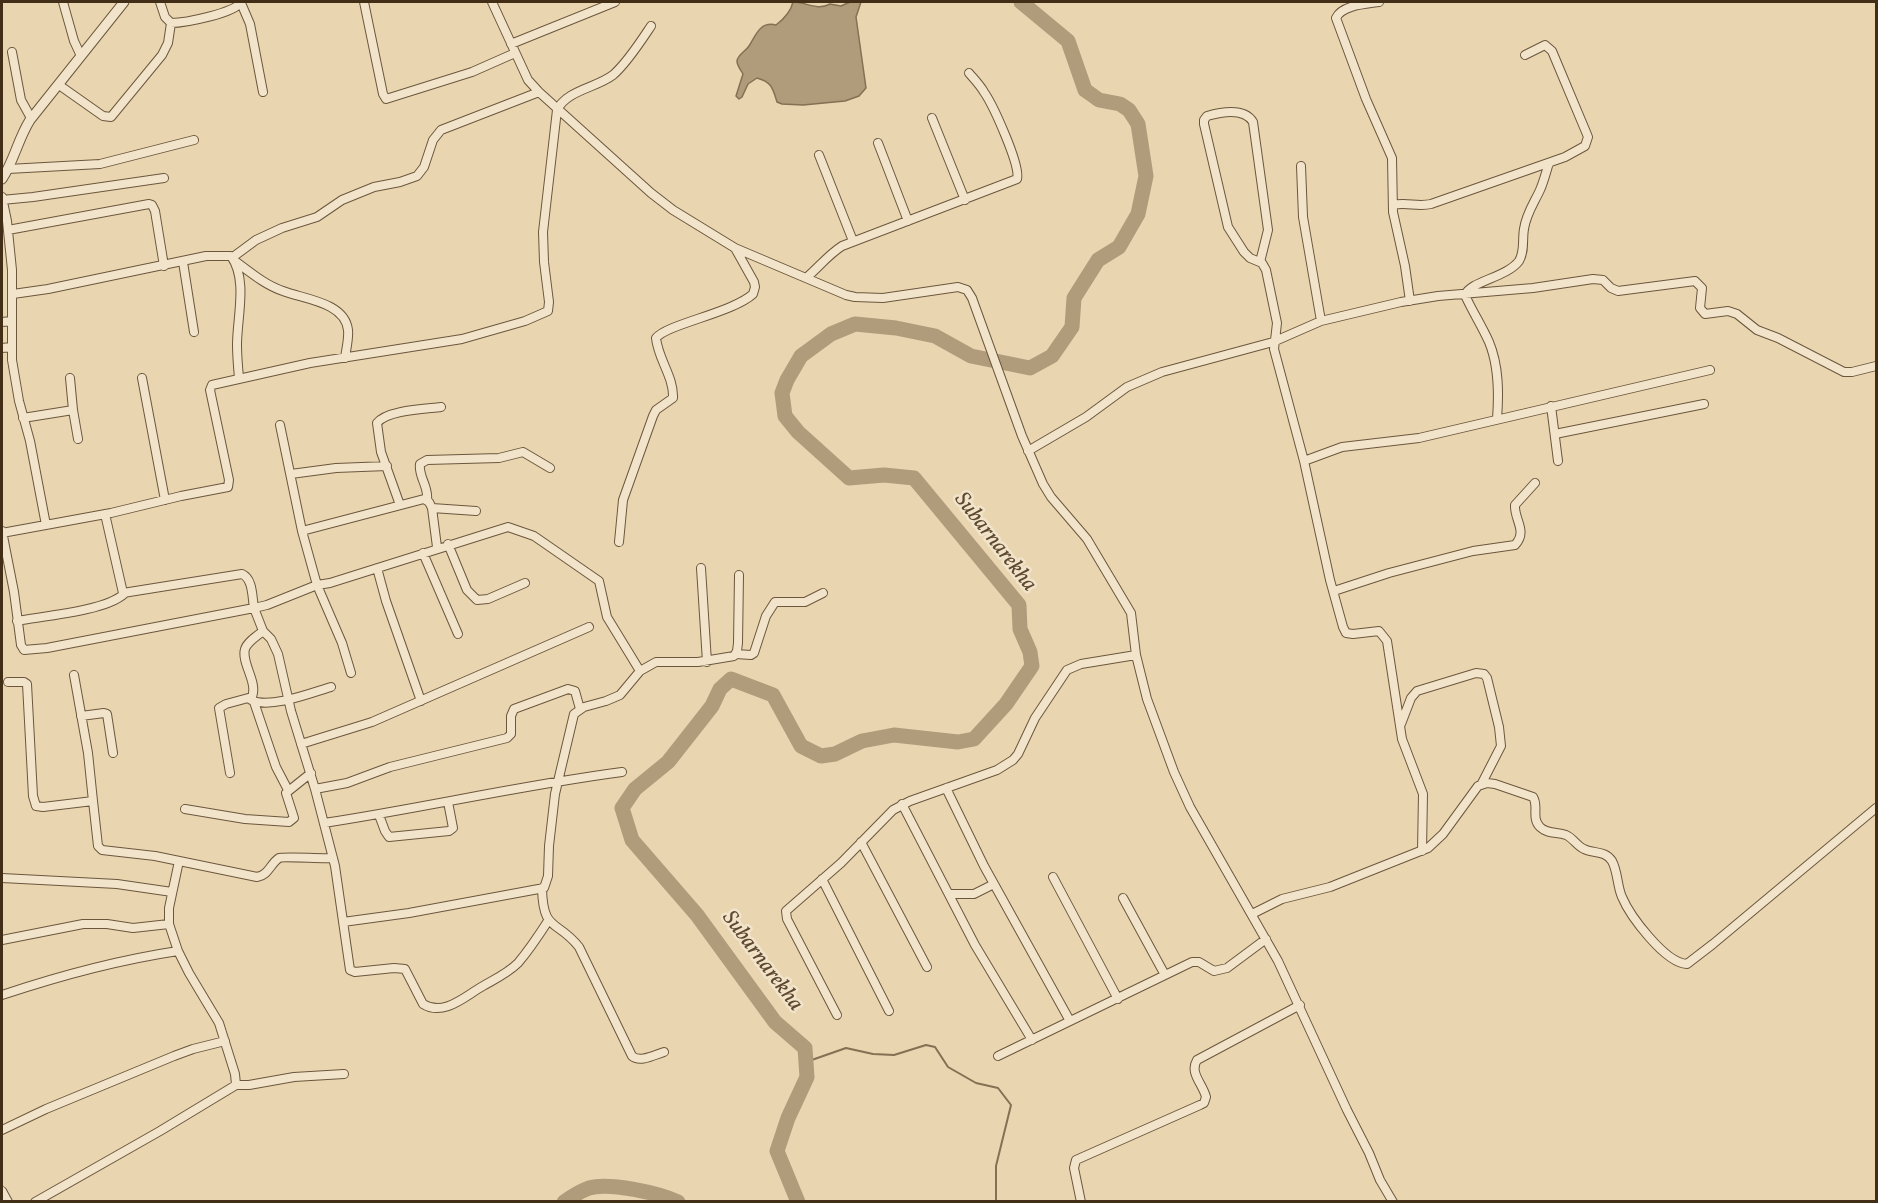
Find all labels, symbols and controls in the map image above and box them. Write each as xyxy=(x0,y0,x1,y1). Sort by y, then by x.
water label: Subarnarekha xyxy=(947,488,1041,598)
water label: Subarnarekha xyxy=(715,907,807,1017)

